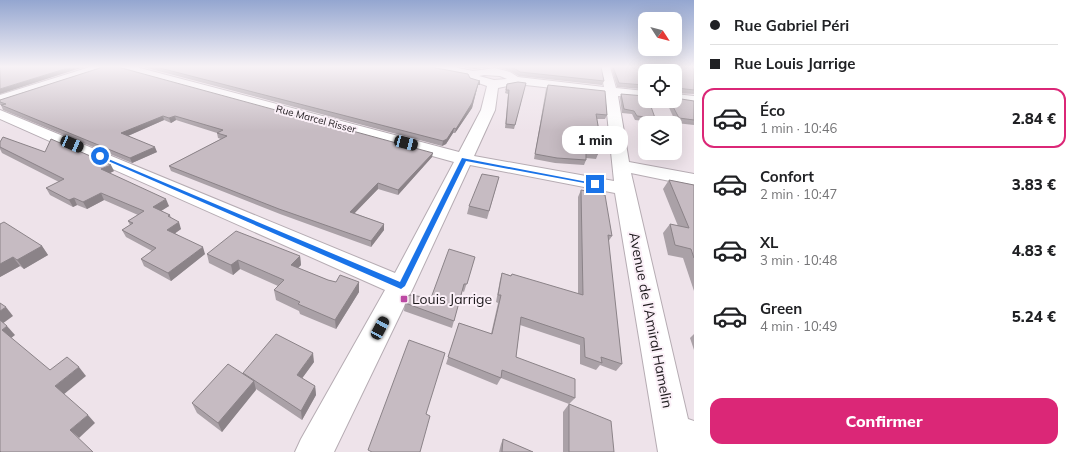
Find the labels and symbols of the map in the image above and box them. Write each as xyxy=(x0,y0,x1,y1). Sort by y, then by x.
north arrow xyxy=(638,12,682,56)
street label: Rue Marcel Risser xyxy=(274,102,358,136)
callout: 1 min xyxy=(562,126,628,154)
car xyxy=(59,134,85,154)
car xyxy=(393,134,419,152)
route start xyxy=(91,147,109,165)
route end xyxy=(586,175,604,193)
street label: Avenue de l'Amiral Hamelin xyxy=(625,231,677,409)
place label: Louis Jarrige xyxy=(412,290,492,308)
marker: Louis Jarrige xyxy=(399,294,409,304)
car xyxy=(369,315,391,341)

